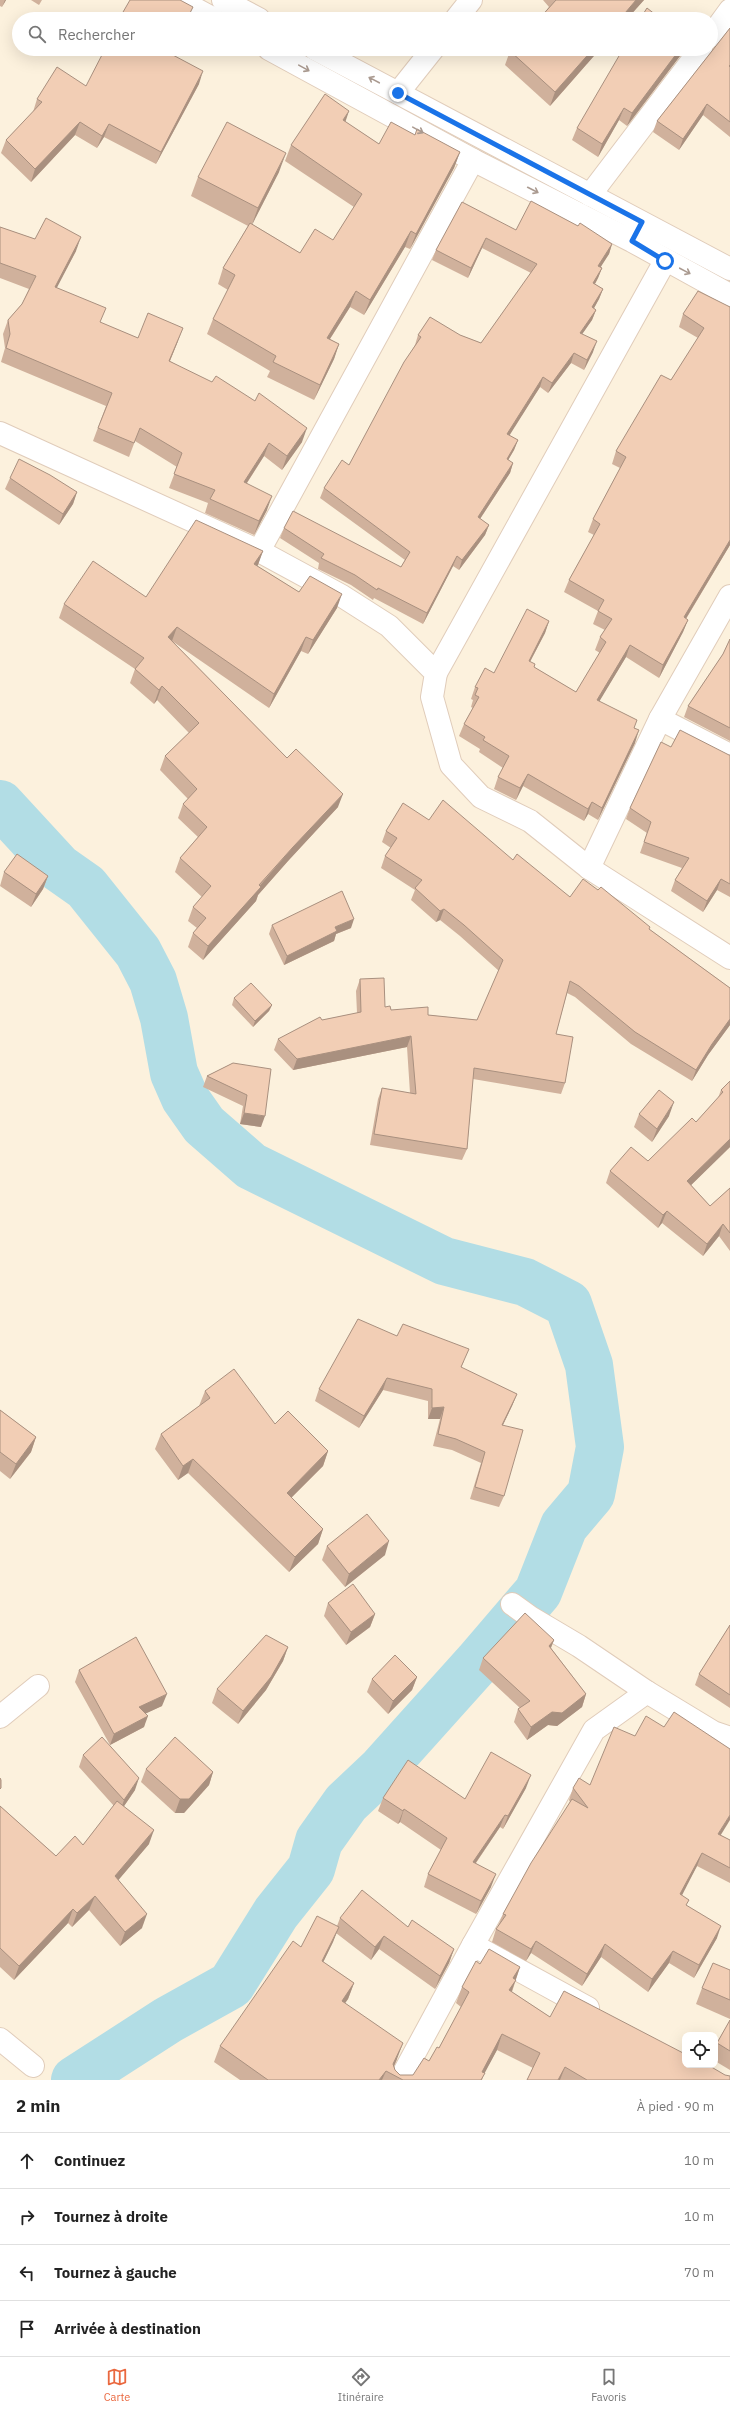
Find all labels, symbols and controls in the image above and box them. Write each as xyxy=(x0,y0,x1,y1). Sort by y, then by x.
search box xyxy=(12,12,718,56)
icon: search xyxy=(26,23,48,45)
text: Rechercher xyxy=(58,25,135,44)
one-way arrow xyxy=(298,64,310,72)
one-way arrow xyxy=(368,76,380,84)
route end xyxy=(389,84,407,102)
one-way arrow xyxy=(412,126,424,134)
one-way arrow xyxy=(527,187,539,194)
route start xyxy=(656,252,674,270)
one-way arrow xyxy=(679,268,691,275)
map controls xyxy=(682,2032,718,2068)
button: locate xyxy=(682,2032,718,2068)
text: 2 min xyxy=(16,2095,60,2117)
text: À pied · 90 m xyxy=(637,2098,714,2115)
icon: ahead xyxy=(16,2150,38,2172)
text: Continuez xyxy=(54,2151,125,2170)
text: 10 m xyxy=(684,2152,714,2169)
icon: right xyxy=(16,2206,38,2228)
text: Tournez à droite xyxy=(54,2207,168,2226)
text: 10 m xyxy=(684,2208,714,2225)
icon: left xyxy=(16,2262,38,2284)
text: Tournez à gauche xyxy=(54,2263,177,2282)
text: 70 m xyxy=(684,2264,714,2281)
icon: arrive xyxy=(16,2318,38,2340)
text: Arrivée à destination xyxy=(54,2319,201,2338)
tab: Carte xyxy=(104,2366,130,2404)
tab: Itinéraire xyxy=(338,2366,384,2404)
tab: Favoris xyxy=(591,2366,626,2404)

